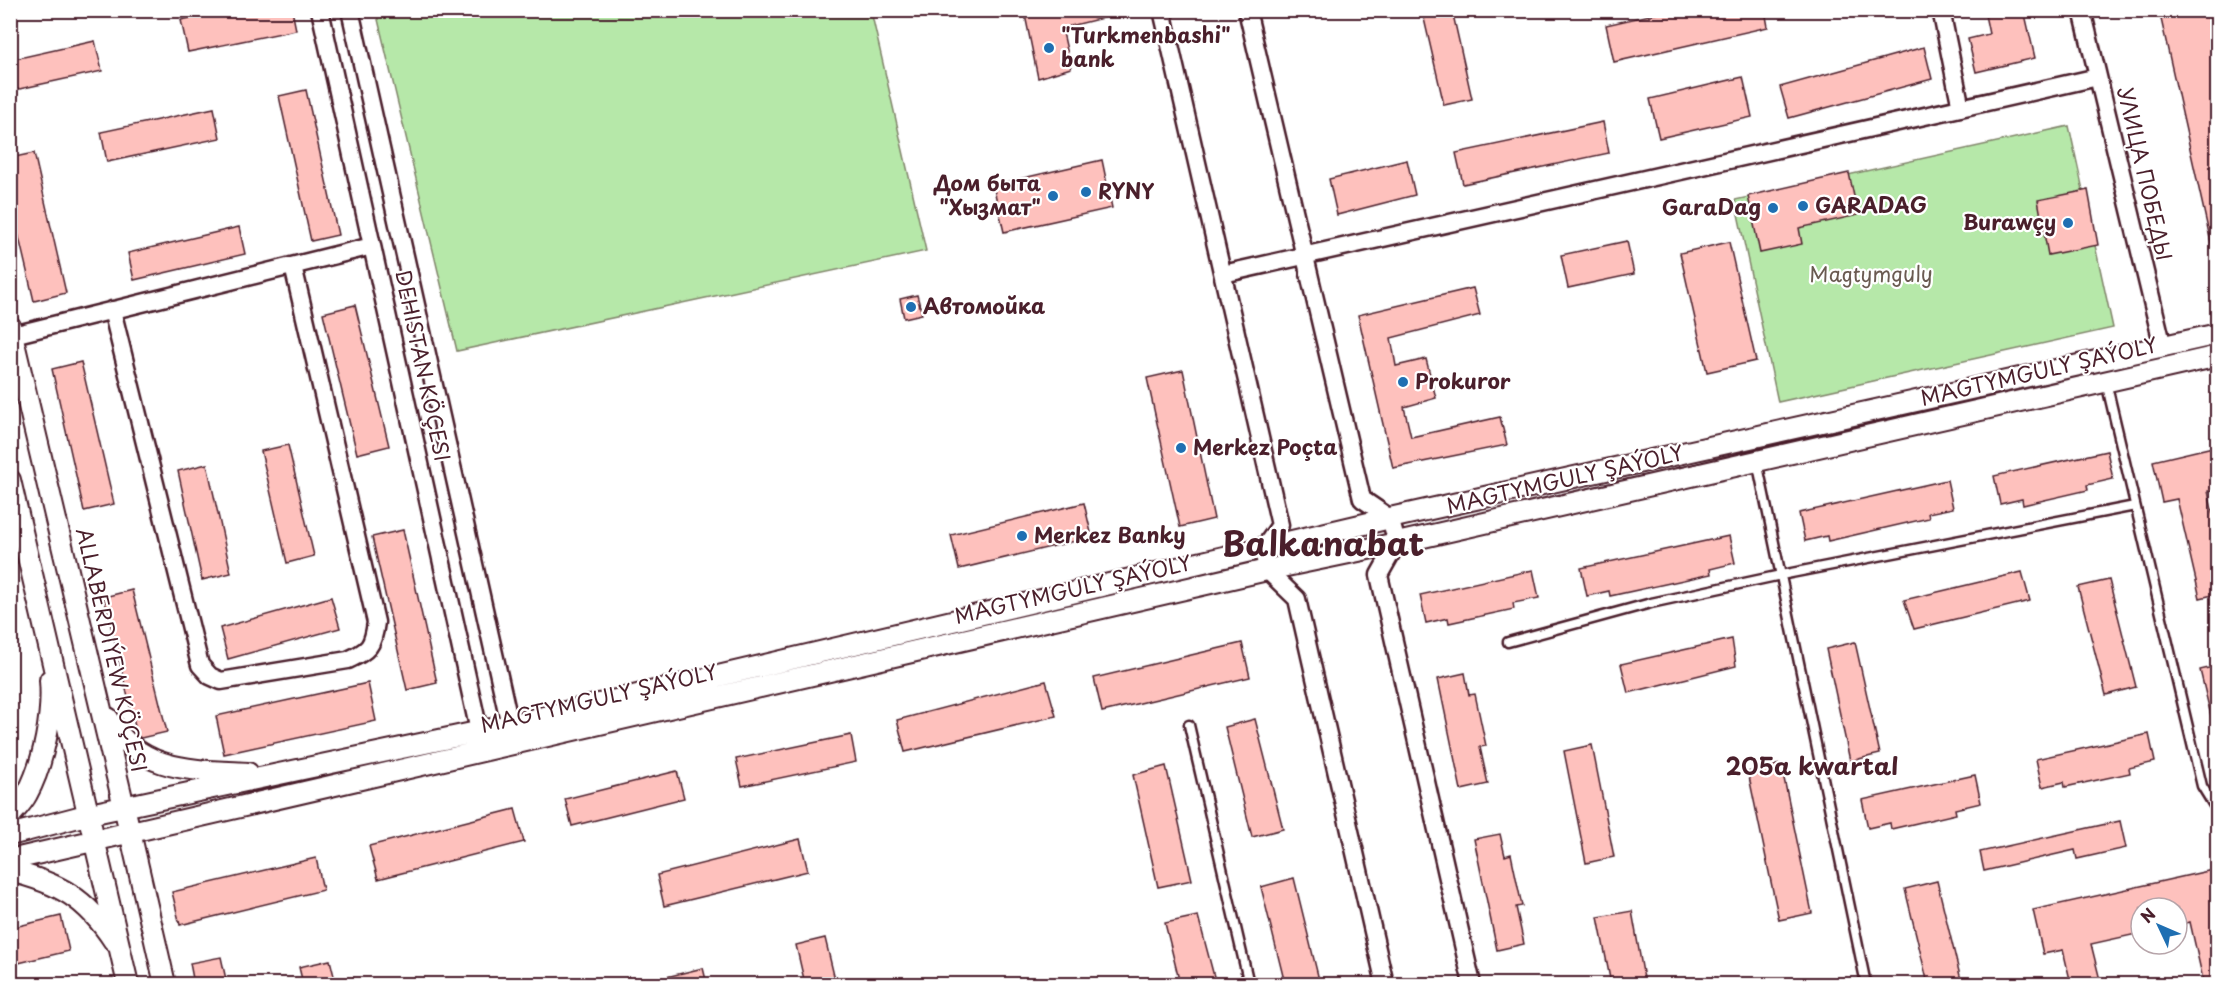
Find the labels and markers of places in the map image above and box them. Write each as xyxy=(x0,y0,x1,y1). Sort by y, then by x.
place label: "Turkmenbashi" bank xyxy=(1061,18,1231,74)
marker: "Turkmenbashi" bank xyxy=(1042,41,1056,55)
place label: Дом быта "Хызмат" xyxy=(933,166,1042,222)
place label: RYNY xyxy=(1098,174,1154,206)
marker: RYNY xyxy=(1079,185,1093,199)
place label: GARADAG xyxy=(1815,188,1927,220)
marker: Дом быта "Хызмат" xyxy=(1046,189,1060,203)
place label: GaraDag xyxy=(1662,190,1761,222)
marker: GARADAG xyxy=(1796,199,1810,213)
marker: GaraDag xyxy=(1766,201,1780,215)
place label: Burawçy xyxy=(1963,205,2056,237)
marker: Burawçy xyxy=(2061,216,2075,230)
place label: Автомойка xyxy=(923,289,1045,321)
marker: Автомойка xyxy=(904,300,918,314)
place label: Prokuror xyxy=(1415,364,1511,396)
marker: Prokuror xyxy=(1396,375,1410,389)
place label: Merkez Poçta xyxy=(1193,430,1337,462)
marker: Merkez Poçta xyxy=(1174,441,1188,455)
place label: Merkez Banky xyxy=(1034,518,1186,550)
marker: Merkez Banky xyxy=(1015,529,1029,543)

